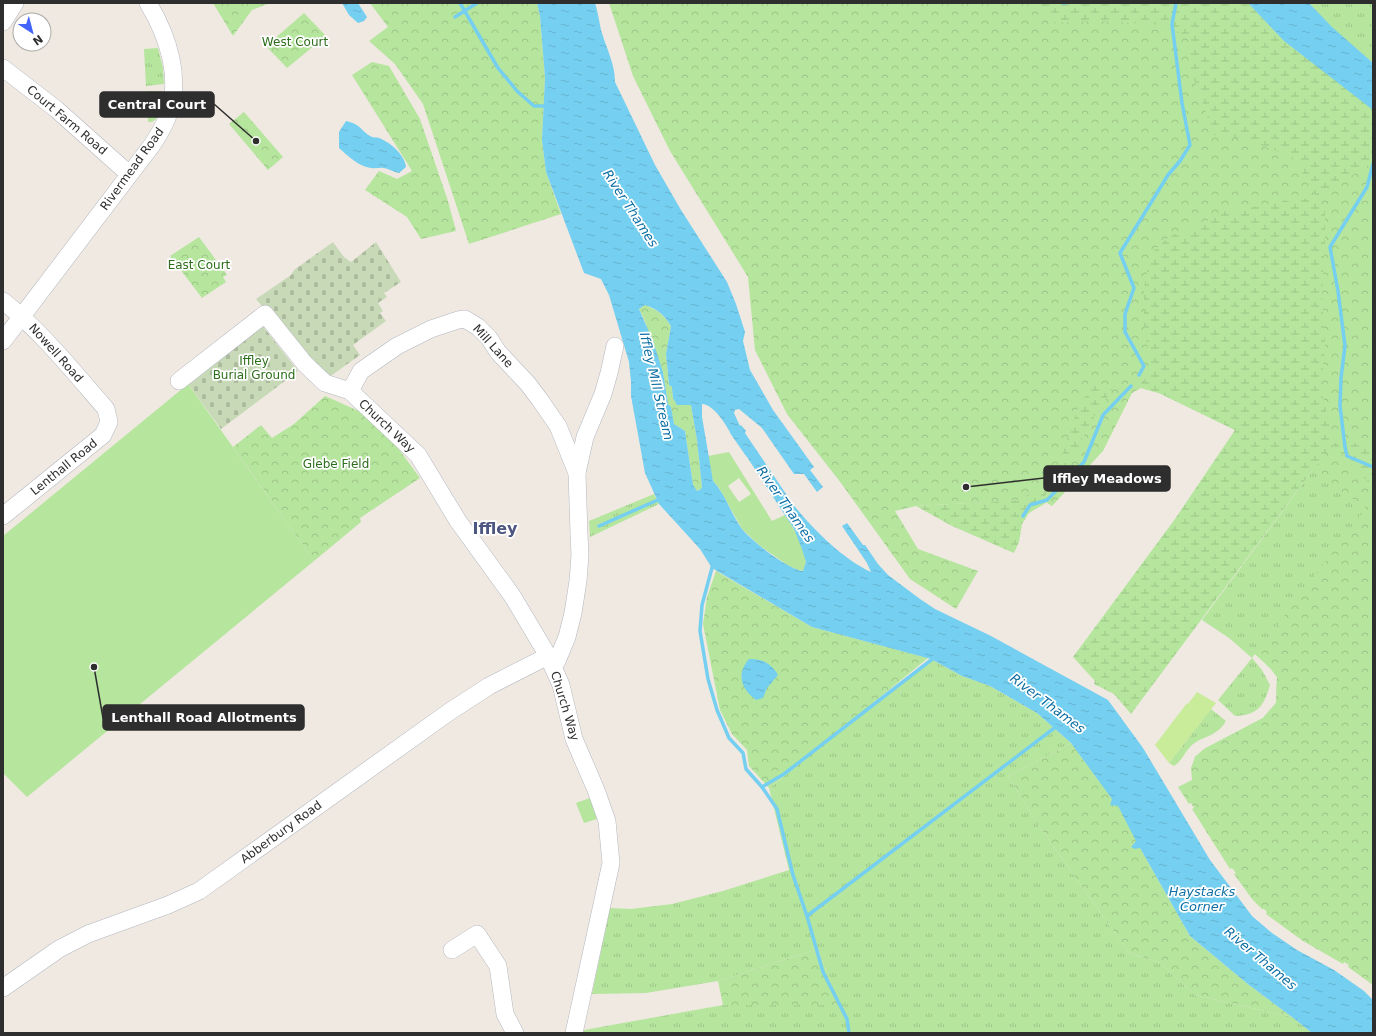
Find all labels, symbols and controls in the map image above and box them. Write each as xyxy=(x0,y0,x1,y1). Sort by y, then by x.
north arrow xyxy=(12,12,52,52)
text: N xyxy=(30,32,45,48)
park label: West Court xyxy=(262,35,328,49)
street label: Court Farm Road xyxy=(24,82,110,158)
callout: Central Court xyxy=(100,92,214,117)
text: Central Court xyxy=(108,97,206,112)
street label: Rivermead Road xyxy=(97,125,167,213)
water label: River Thames xyxy=(600,167,661,250)
park label: East Court xyxy=(168,258,231,272)
street label: Nowell Road xyxy=(26,321,86,385)
street label: Mill Lane xyxy=(470,322,516,370)
water label: Iffley Mill Stream xyxy=(637,331,676,441)
park label: Iffley Burial Ground xyxy=(213,354,295,382)
street label: Church Way xyxy=(356,396,418,456)
street label: Lenthall Road xyxy=(28,436,100,498)
park label: Glebe Field xyxy=(303,457,369,471)
water label: River Thames xyxy=(754,463,817,545)
callout: Iffley Meadows xyxy=(1044,466,1170,491)
text: Iffley Meadows xyxy=(1052,471,1162,486)
district label: Iffley xyxy=(472,519,518,538)
street label: Church Way xyxy=(548,670,582,742)
water label: River Thames xyxy=(1007,671,1088,736)
callout: Lenthall Road Allotments xyxy=(103,705,304,730)
text: Lenthall Road Allotments xyxy=(111,710,297,725)
street label: Abberbury Road xyxy=(238,798,324,866)
water label: Haystacks Corner xyxy=(1169,884,1236,914)
water label: River Thames xyxy=(1222,924,1300,993)

